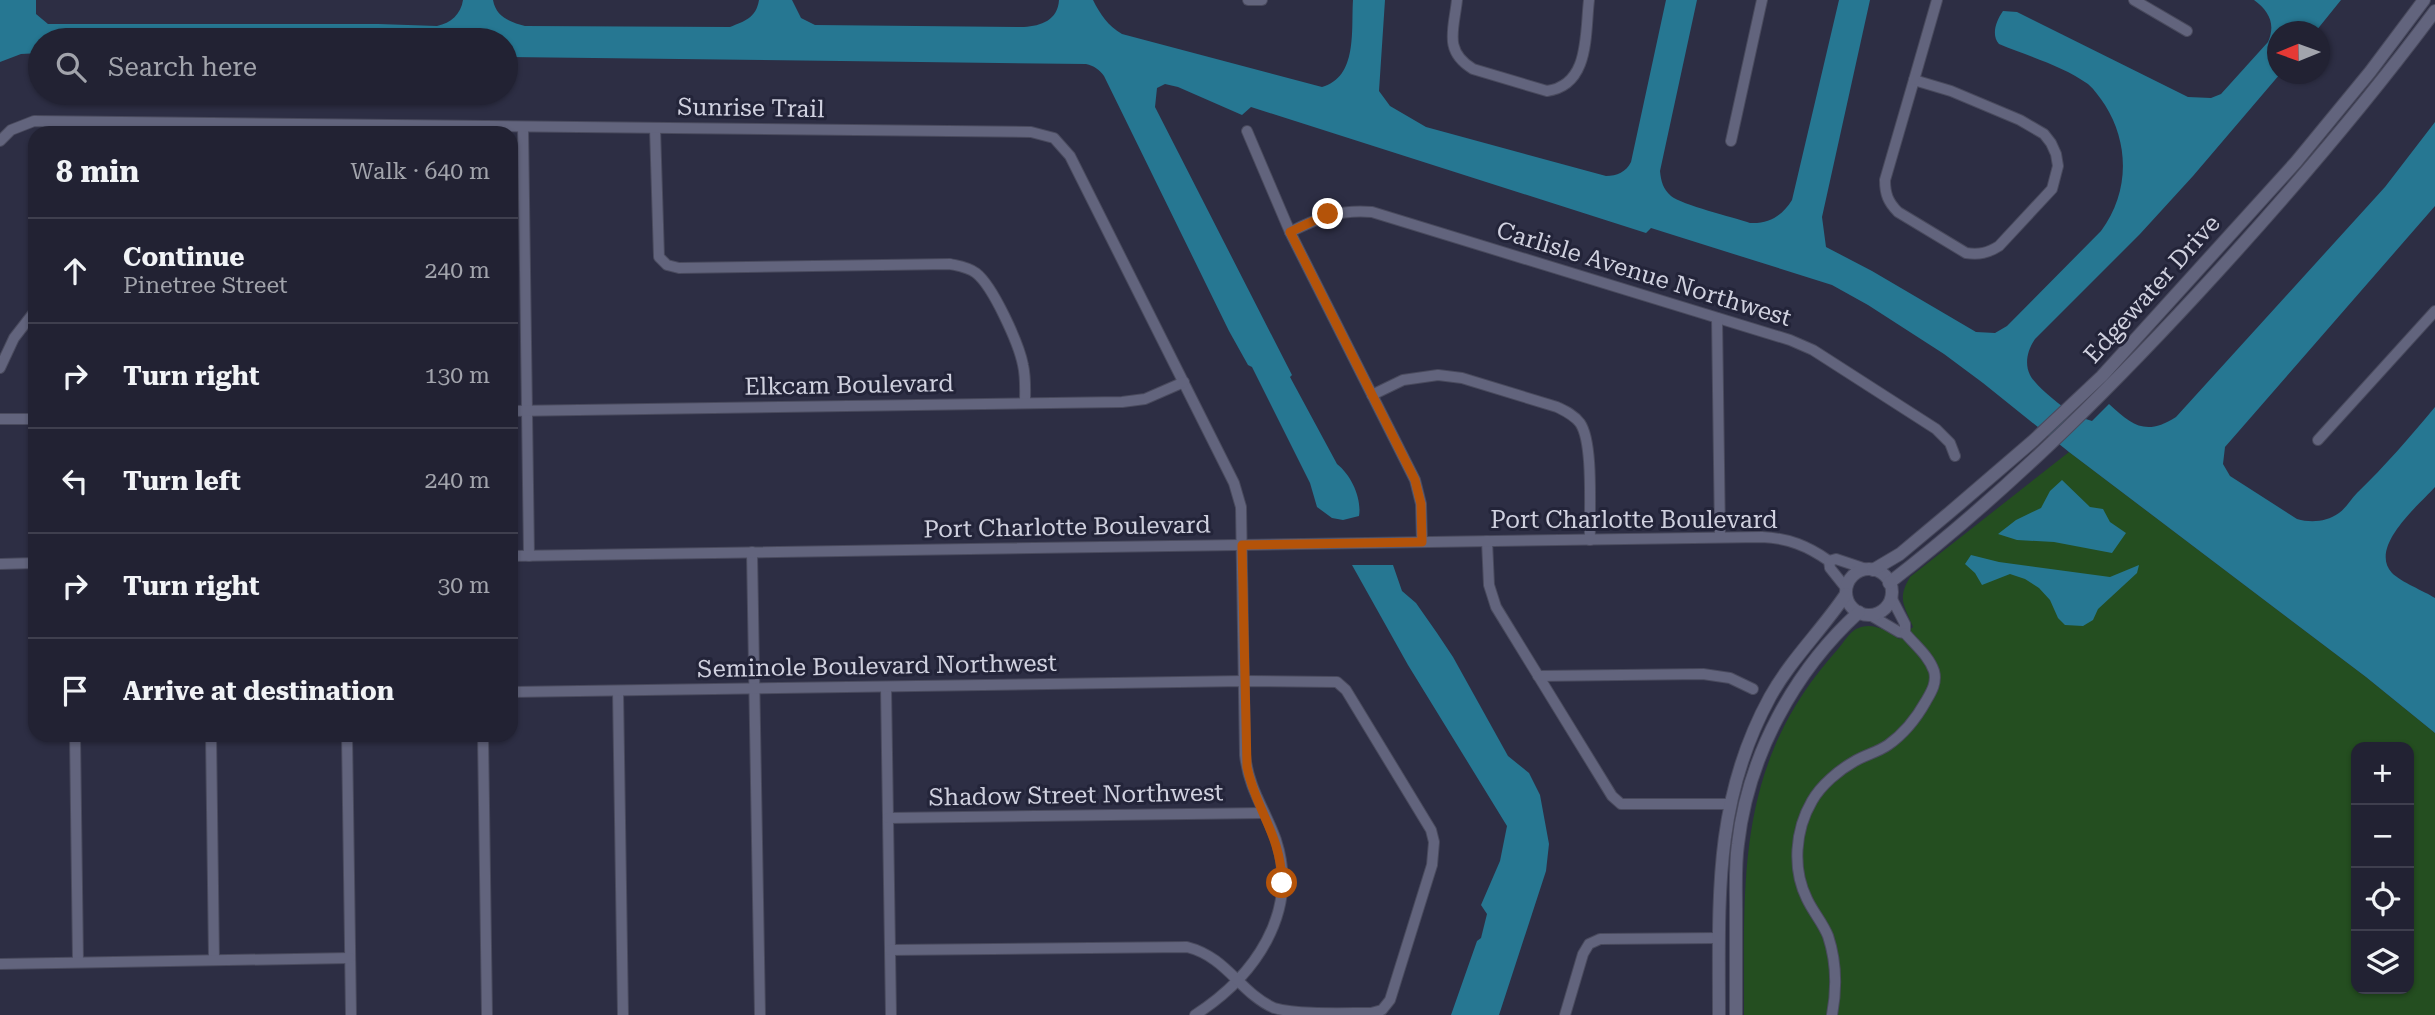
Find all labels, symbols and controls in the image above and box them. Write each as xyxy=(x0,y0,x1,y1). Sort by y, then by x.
north arrow xyxy=(2267,21,2330,84)
search box xyxy=(28,28,518,105)
icon: search xyxy=(52,48,90,86)
text: Search here xyxy=(108,52,257,82)
street label: Sunrise Trail xyxy=(677,93,825,123)
text: 8 min xyxy=(56,154,139,189)
text: Walk · 640 m xyxy=(351,158,490,185)
route end xyxy=(1312,198,1343,229)
street label: Edgewater Drive xyxy=(2078,209,2226,369)
street label: Carlisle Avenue Northwest xyxy=(1493,216,1795,332)
text: Continue xyxy=(123,242,245,272)
icon: ahead xyxy=(56,252,94,290)
text: 240 m xyxy=(425,257,490,284)
text: Pinetree Street xyxy=(123,272,288,299)
icon: right xyxy=(56,357,94,395)
text: Turn right xyxy=(123,361,259,391)
text: 130 m xyxy=(425,362,490,389)
street label: Elkcam Boulevard xyxy=(744,369,954,401)
icon: left xyxy=(56,462,94,500)
text: Turn left xyxy=(123,466,241,496)
text: 240 m xyxy=(425,467,490,494)
street label: Port Charlotte Boulevard xyxy=(1490,506,1778,534)
street label: Port Charlotte Boulevard xyxy=(923,510,1211,544)
icon: right xyxy=(56,567,94,605)
text: Turn right xyxy=(123,571,259,601)
text: 30 m xyxy=(437,572,490,599)
street label: Seminole Boulevard Northwest xyxy=(697,649,1057,683)
icon: arrive xyxy=(56,672,94,710)
text: Arrive at destination xyxy=(123,676,394,706)
map controls xyxy=(2351,742,2414,994)
button: + xyxy=(2351,742,2414,805)
street label: Shadow Street Northwest xyxy=(928,778,1224,812)
button: − xyxy=(2351,805,2414,868)
route start xyxy=(1266,867,1297,898)
button: locate xyxy=(2351,868,2414,931)
button: layers xyxy=(2351,931,2414,994)

